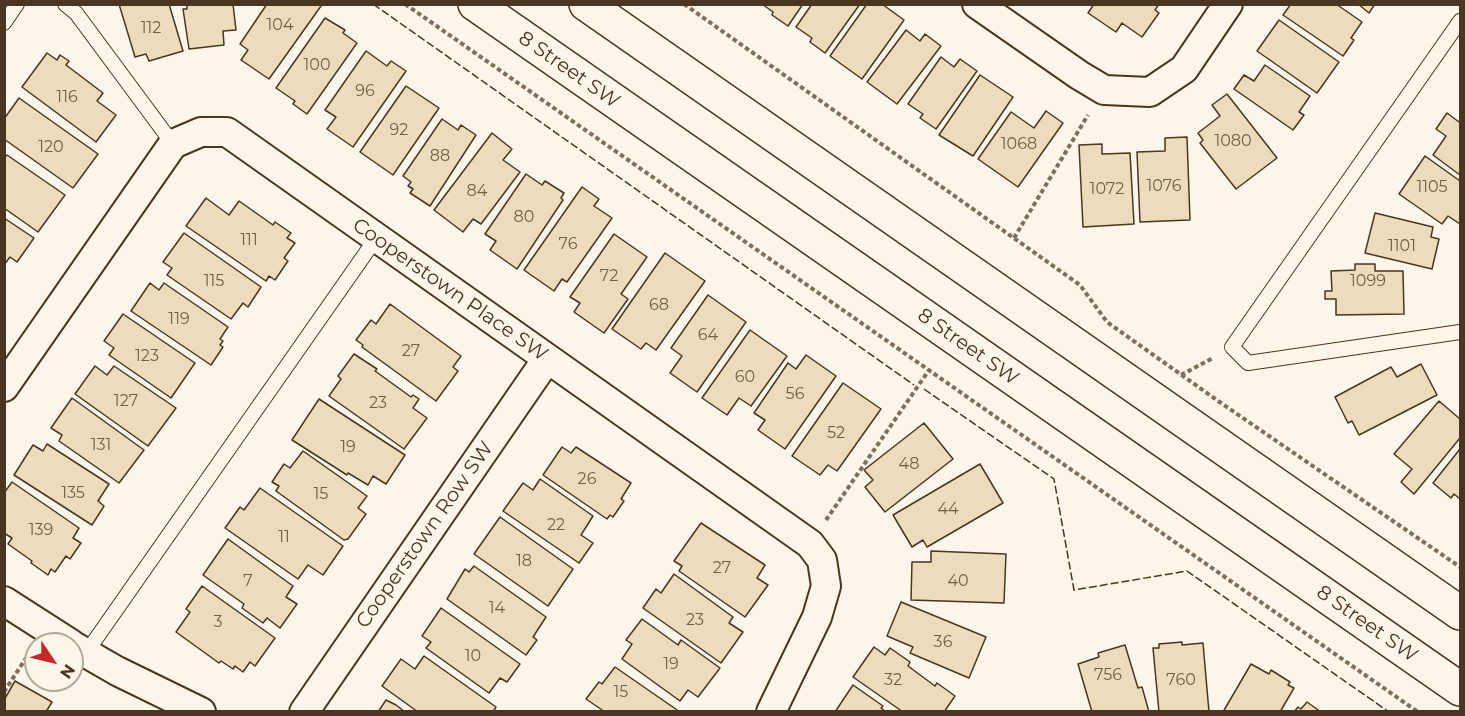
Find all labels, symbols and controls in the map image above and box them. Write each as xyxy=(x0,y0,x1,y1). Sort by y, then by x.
house number: 104 xyxy=(267,15,293,35)
house number: 112 xyxy=(141,18,161,38)
street label: 8 Street SW xyxy=(514,26,624,114)
house number: 100 xyxy=(304,55,330,75)
house number: 96 xyxy=(355,81,375,101)
house number: 116 xyxy=(56,87,78,107)
house number: 92 xyxy=(390,120,408,140)
house number: 1080 xyxy=(1214,131,1252,151)
house number: 1068 xyxy=(1001,134,1037,154)
house number: 120 xyxy=(38,137,64,157)
house number: 88 xyxy=(430,146,450,166)
house number: 1076 xyxy=(1146,176,1182,196)
house number: 1105 xyxy=(1416,177,1448,197)
house number: 1072 xyxy=(1090,179,1124,199)
house number: 84 xyxy=(467,181,487,201)
house number: 80 xyxy=(514,207,534,227)
street label: Cooperstown Place SW xyxy=(348,213,552,367)
house number: 111 xyxy=(240,230,258,250)
house number: 76 xyxy=(559,234,577,254)
house number: 1101 xyxy=(1388,236,1416,256)
house number: 72 xyxy=(600,266,618,286)
house number: 115 xyxy=(204,271,224,291)
house number: 1099 xyxy=(1350,271,1386,291)
house number: 68 xyxy=(649,295,669,315)
street label: 8 Street SW xyxy=(913,303,1023,391)
house number: 119 xyxy=(168,309,190,329)
house number: 64 xyxy=(698,325,718,345)
house number: 27 xyxy=(402,341,420,361)
house number: 123 xyxy=(135,346,159,366)
house number: 60 xyxy=(735,367,755,387)
house number: 56 xyxy=(786,384,804,404)
house number: 127 xyxy=(114,391,138,411)
house number: 23 xyxy=(369,393,387,413)
house number: 52 xyxy=(827,423,845,443)
house number: 131 xyxy=(91,435,111,455)
house number: 19 xyxy=(340,437,356,457)
street label: Cooperstown Row SW xyxy=(351,437,499,633)
house number: 48 xyxy=(899,454,919,474)
house number: 26 xyxy=(578,469,596,489)
house number: 135 xyxy=(61,483,85,503)
house number: 15 xyxy=(314,484,328,504)
house number: 44 xyxy=(937,499,959,519)
house number: 22 xyxy=(547,515,565,535)
house number: 139 xyxy=(29,520,53,540)
house number: 11 xyxy=(278,527,290,547)
house number: 18 xyxy=(516,551,532,571)
house number: 27 xyxy=(713,558,731,578)
house number: 7 xyxy=(243,571,253,591)
house number: 40 xyxy=(947,571,969,591)
street label: 8 Street SW xyxy=(1312,580,1422,668)
house number: 14 xyxy=(489,598,505,618)
house number: 23 xyxy=(686,610,704,630)
house number: 3 xyxy=(213,612,223,632)
north arrow xyxy=(24,632,84,692)
house number: 36 xyxy=(934,632,952,652)
house number: 10 xyxy=(465,646,481,666)
house number: 19 xyxy=(663,654,679,674)
text: N xyxy=(56,661,79,682)
house number: 756 xyxy=(1094,665,1122,685)
house number: 32 xyxy=(884,670,902,690)
house number: 760 xyxy=(1166,670,1196,690)
house number: 15 xyxy=(614,682,628,702)

